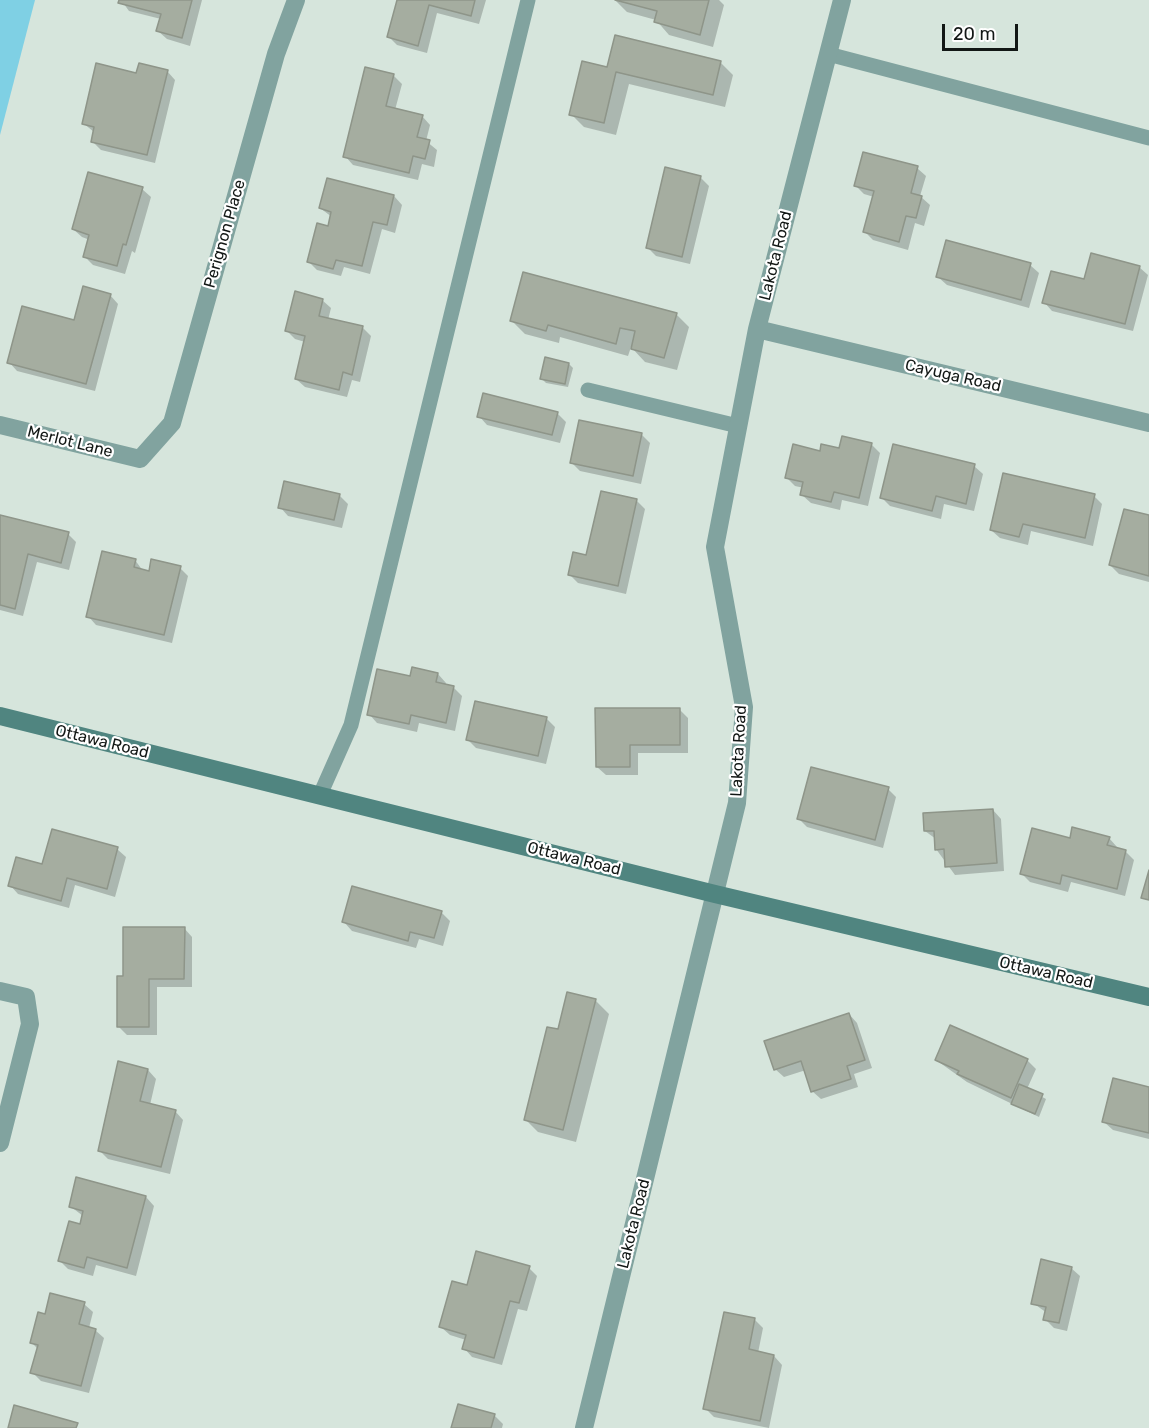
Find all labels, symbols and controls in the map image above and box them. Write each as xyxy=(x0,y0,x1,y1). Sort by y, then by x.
scale bar xyxy=(945,12,1022,50)
text: 20 m xyxy=(953,23,995,45)
street label: Perignon Place xyxy=(200,178,250,290)
street label: Lakota Road xyxy=(756,209,796,303)
street label: Cayuga Road xyxy=(903,356,1003,396)
street label: Merlot Lane xyxy=(25,422,115,462)
street label: Lakota Road xyxy=(727,705,751,797)
street label: Ottawa Road xyxy=(53,721,151,763)
street label: Ottawa Road xyxy=(525,838,623,880)
street label: Ottawa Road xyxy=(997,953,1095,993)
street label: Lakota Road xyxy=(614,1177,654,1271)

